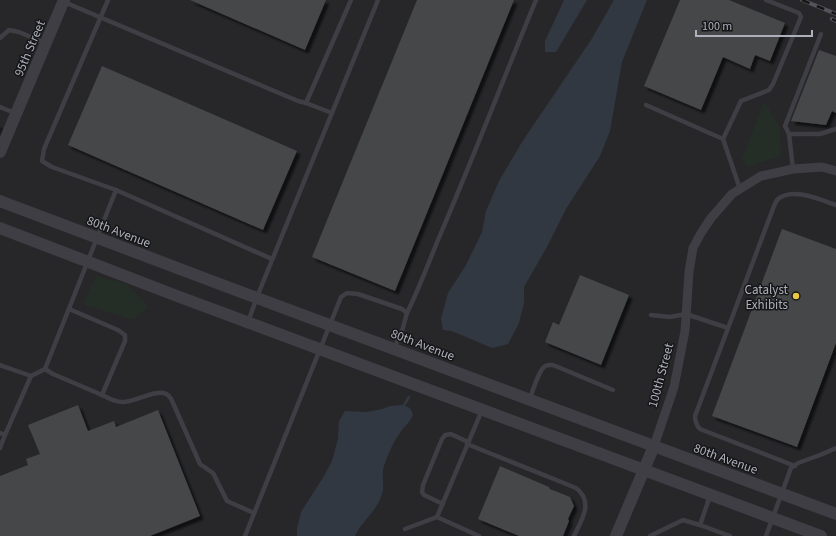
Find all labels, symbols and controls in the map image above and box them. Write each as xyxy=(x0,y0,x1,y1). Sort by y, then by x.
scale bar xyxy=(696,12,812,38)
street label: 95th Street xyxy=(10,17,50,79)
text: 100 m xyxy=(702,18,732,35)
street label: 80th Avenue xyxy=(84,212,153,252)
place label: Catalyst Exhibits xyxy=(745,281,789,314)
marker: Catalyst Exhibits xyxy=(791,291,801,301)
street label: 80th Avenue xyxy=(388,325,457,365)
street label: 100th Street xyxy=(644,340,678,409)
street label: 80th Avenue xyxy=(691,439,760,479)

